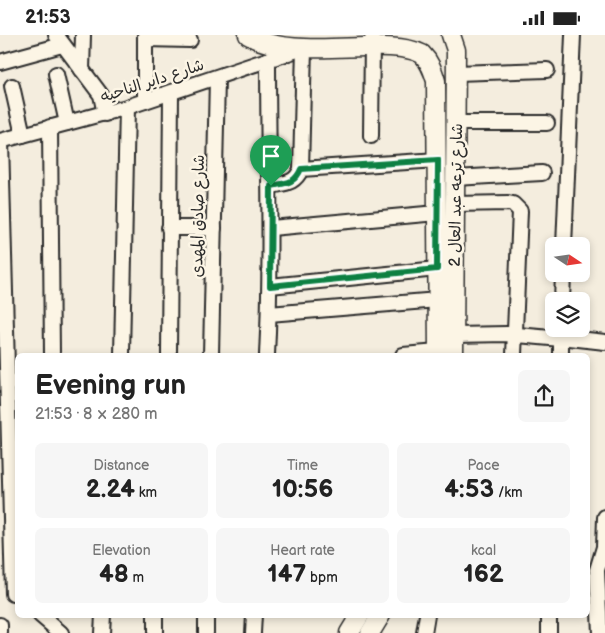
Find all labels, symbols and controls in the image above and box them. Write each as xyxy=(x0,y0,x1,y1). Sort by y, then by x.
text: 21:53 xyxy=(25,6,71,29)
street label: شارع داير الناحيه xyxy=(98,56,207,108)
street label: شارع ترعه عبد العال 2 xyxy=(446,123,468,267)
pin xyxy=(250,135,292,186)
icon: arrive xyxy=(257,142,285,170)
street label: شارع صادق المهدى xyxy=(188,154,210,278)
north arrow xyxy=(545,237,590,283)
map controls xyxy=(545,237,590,337)
button: layers xyxy=(545,292,590,337)
text: Evening run xyxy=(35,369,186,402)
button: share xyxy=(518,370,570,422)
text: 21:53 · 8 × 280 m xyxy=(35,405,157,424)
text: Distance xyxy=(94,457,149,474)
text: Time xyxy=(287,457,318,474)
text: Pace xyxy=(468,457,499,474)
text: 2.24 xyxy=(86,474,135,505)
text: 10:56 xyxy=(272,474,333,505)
text: 4:53 xyxy=(444,474,494,505)
text: km xyxy=(135,484,157,501)
text: /km xyxy=(494,484,523,501)
text: Elevation xyxy=(92,542,151,559)
text: Heart rate xyxy=(270,542,335,559)
text: kcal xyxy=(471,542,496,559)
text: 48 xyxy=(99,559,129,590)
text: 147 xyxy=(267,559,306,590)
text: 162 xyxy=(463,559,504,590)
text: m xyxy=(129,569,144,586)
text: bpm xyxy=(306,569,338,586)

